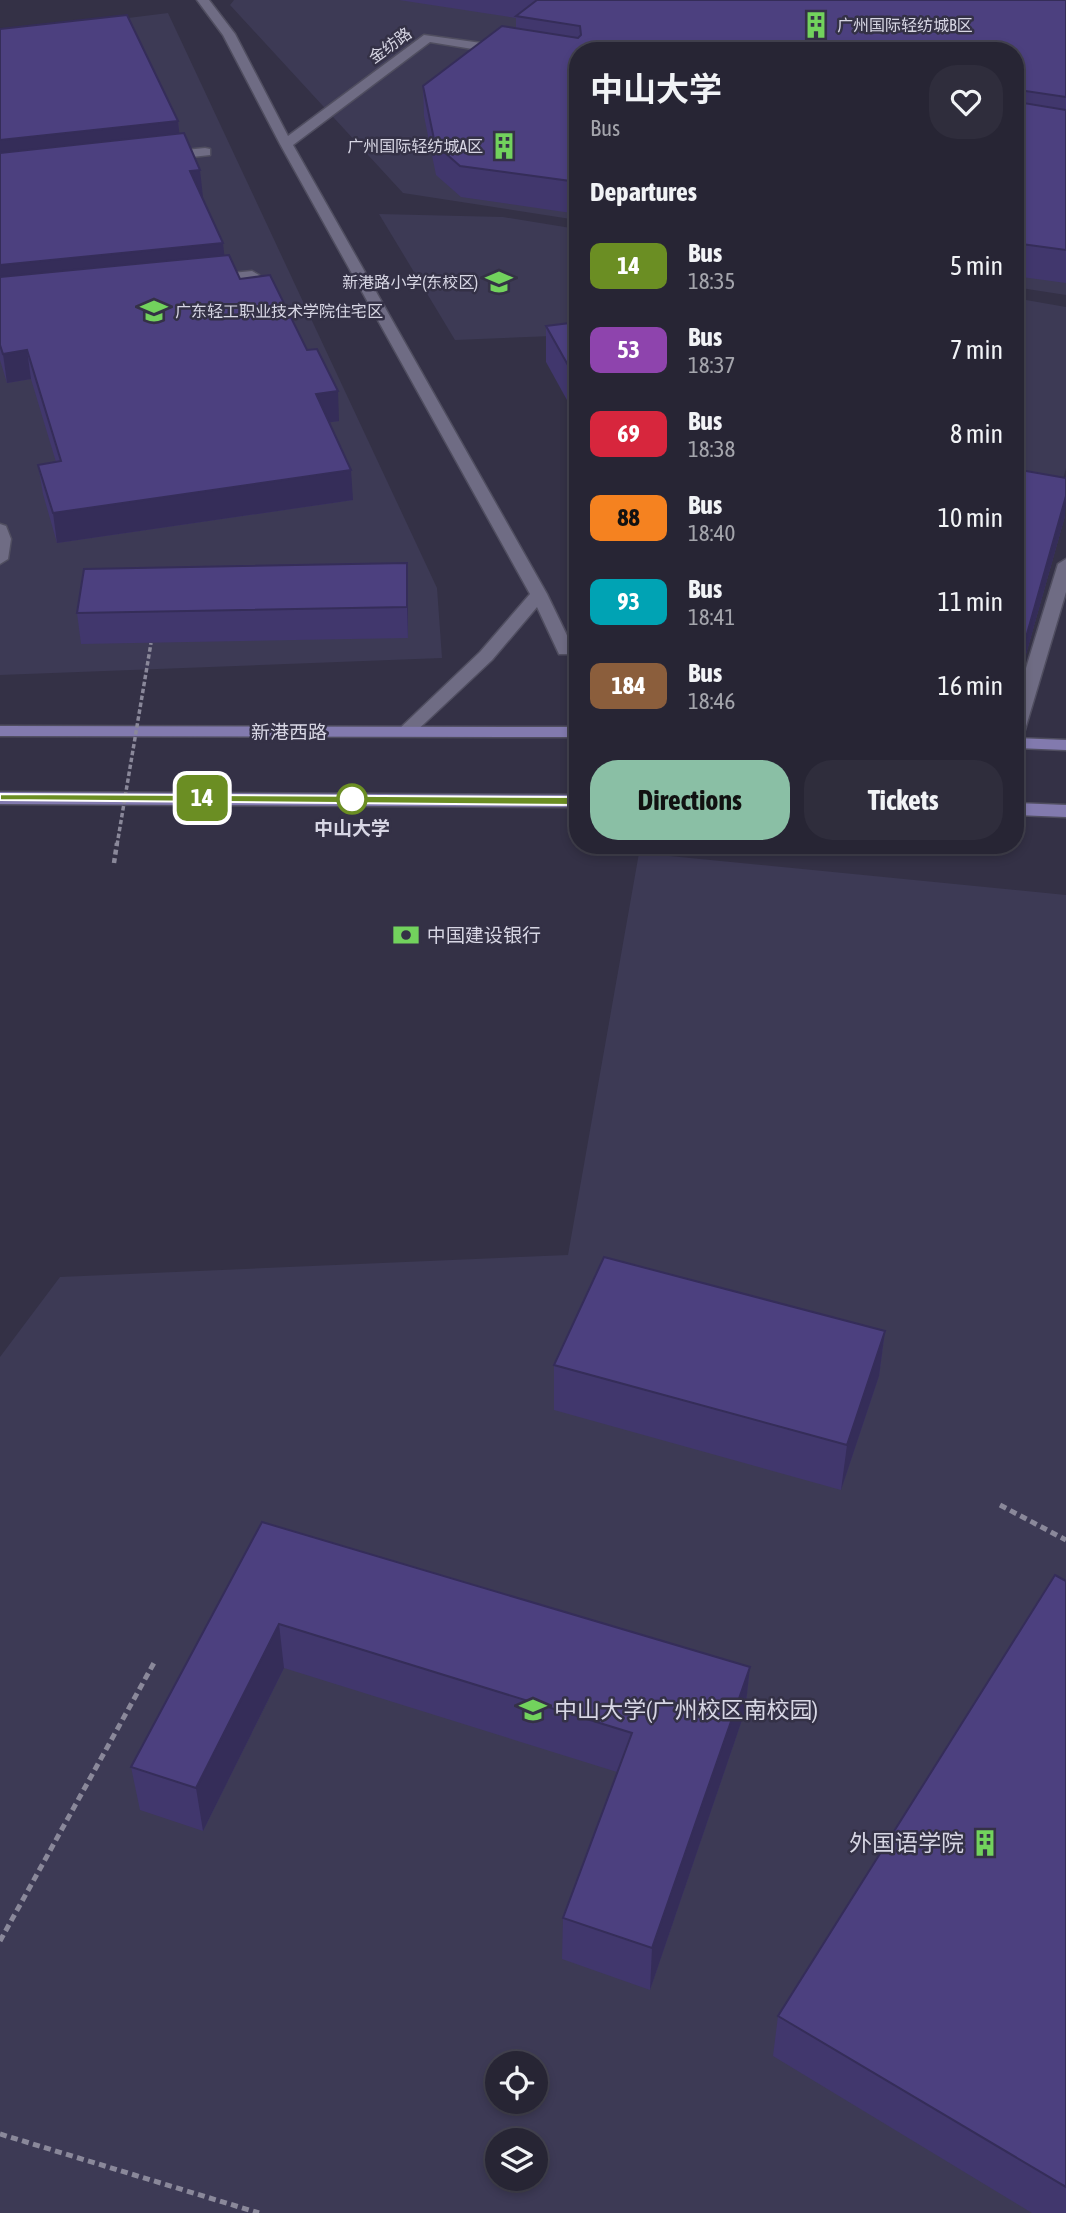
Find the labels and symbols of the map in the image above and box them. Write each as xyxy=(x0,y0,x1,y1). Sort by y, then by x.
building icon: 广州国际轻纺城B区 xyxy=(801,10,831,40)
place label: 广州国际轻纺城B区 xyxy=(837,16,973,34)
street label: 金纺路 xyxy=(365,24,415,66)
building icon: 广州国际轻纺城A区 xyxy=(489,131,519,161)
place label: 广州国际轻纺城A区 xyxy=(347,137,483,155)
school or university icon: 新港路小学(东校区) xyxy=(484,267,514,297)
place label: 新港路小学(东校区) xyxy=(342,273,478,292)
school or university icon: 广东轻工职业技术学院住宅区 xyxy=(139,296,169,326)
place label: 广东轻工职业技术学院住宅区 xyxy=(175,302,383,320)
street label: 新港西路 xyxy=(251,721,327,743)
line badge: 14 xyxy=(170,775,234,821)
marker: 中山大学 xyxy=(337,784,367,814)
place label: 中山大学 xyxy=(314,817,390,839)
bank icon: 中国建设银行 xyxy=(391,920,421,950)
place label: 中国建设银行 xyxy=(427,924,541,946)
school or university icon: 中山大学(广州校区南校园) xyxy=(518,1695,548,1725)
place label: 中山大学(广州校区南校园) xyxy=(554,1697,818,1723)
building icon: 外国语学院 xyxy=(970,1828,1000,1858)
place label: 外国语学院 xyxy=(849,1830,964,1856)

